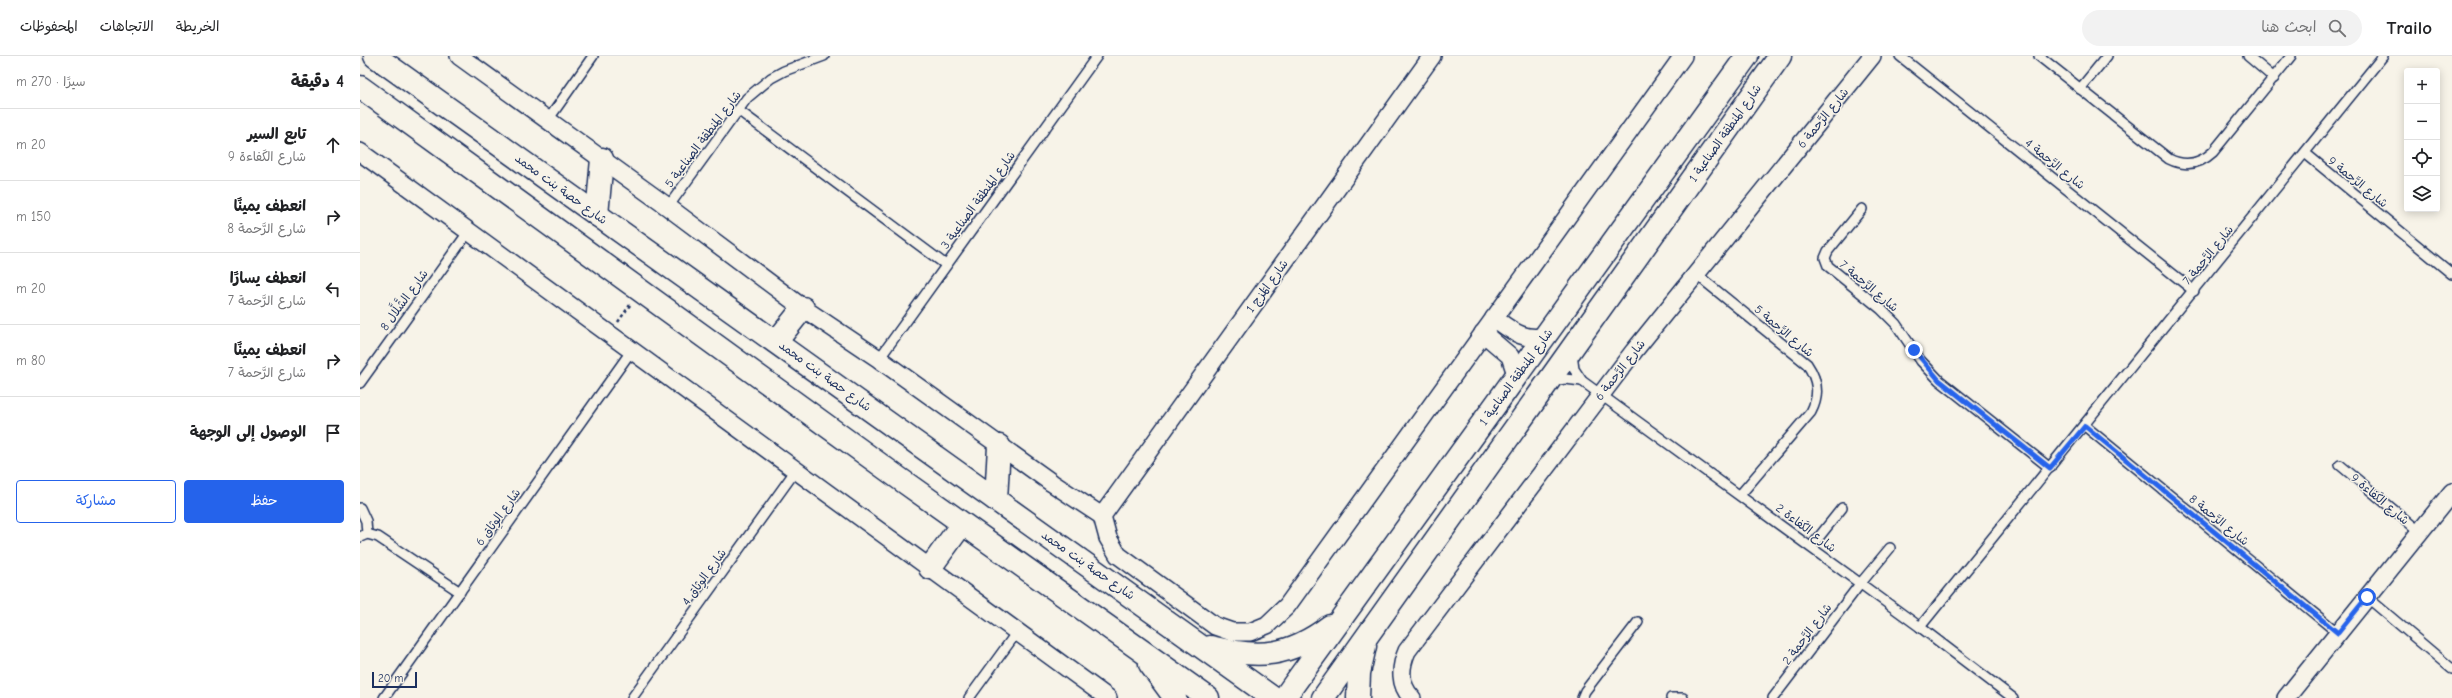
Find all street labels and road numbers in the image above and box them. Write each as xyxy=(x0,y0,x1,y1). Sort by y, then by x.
street label: شارع المنطقة الصناعية 1 xyxy=(1686,82,1766,186)
street label: شارع الرَّحمة 6 xyxy=(1795,85,1853,152)
street label: شارع المنطقة الصناعية 5 xyxy=(662,88,746,191)
street label: شارع الرَّحمة 4 xyxy=(2021,136,2088,194)
street label: شارع المنطقة الصناعية 3 xyxy=(938,149,1020,253)
street label: شارع حصة بنت محمد xyxy=(511,151,610,229)
street label: شارع الرَّحمة 9 xyxy=(2324,154,2391,212)
street label: شارع الرَّحمة 7 xyxy=(2180,223,2238,289)
street label: شارع المَزج 1 xyxy=(1243,257,1292,316)
street label: شارع الرَّحمة 7 xyxy=(1836,257,1901,316)
street label: شارع الشَّلَّال 8 xyxy=(373,264,432,334)
street label: شارع الرَّحمة 5 xyxy=(1750,302,1817,361)
street label: شارع المنطقة الصناعية 1 xyxy=(1476,326,1557,429)
street label: شارع الرَّحمة 6 xyxy=(1592,337,1650,404)
street label: شارع حصة بنت محمد xyxy=(775,338,874,416)
street label: شارع الكَفاءة 9 xyxy=(2347,470,2413,529)
street label: شارع الوِثاق 6 xyxy=(473,486,525,550)
street label: شارع الرَّحمة 8 xyxy=(2185,492,2252,550)
street label: شارع الكَفاءة 2 xyxy=(1772,500,1839,557)
street label: شارع حصة بنت محمد xyxy=(1038,528,1137,604)
street label: شارع الوِثاق 4 xyxy=(679,546,731,609)
street label: شارع الرَّحمة 2 xyxy=(1779,601,1836,669)

